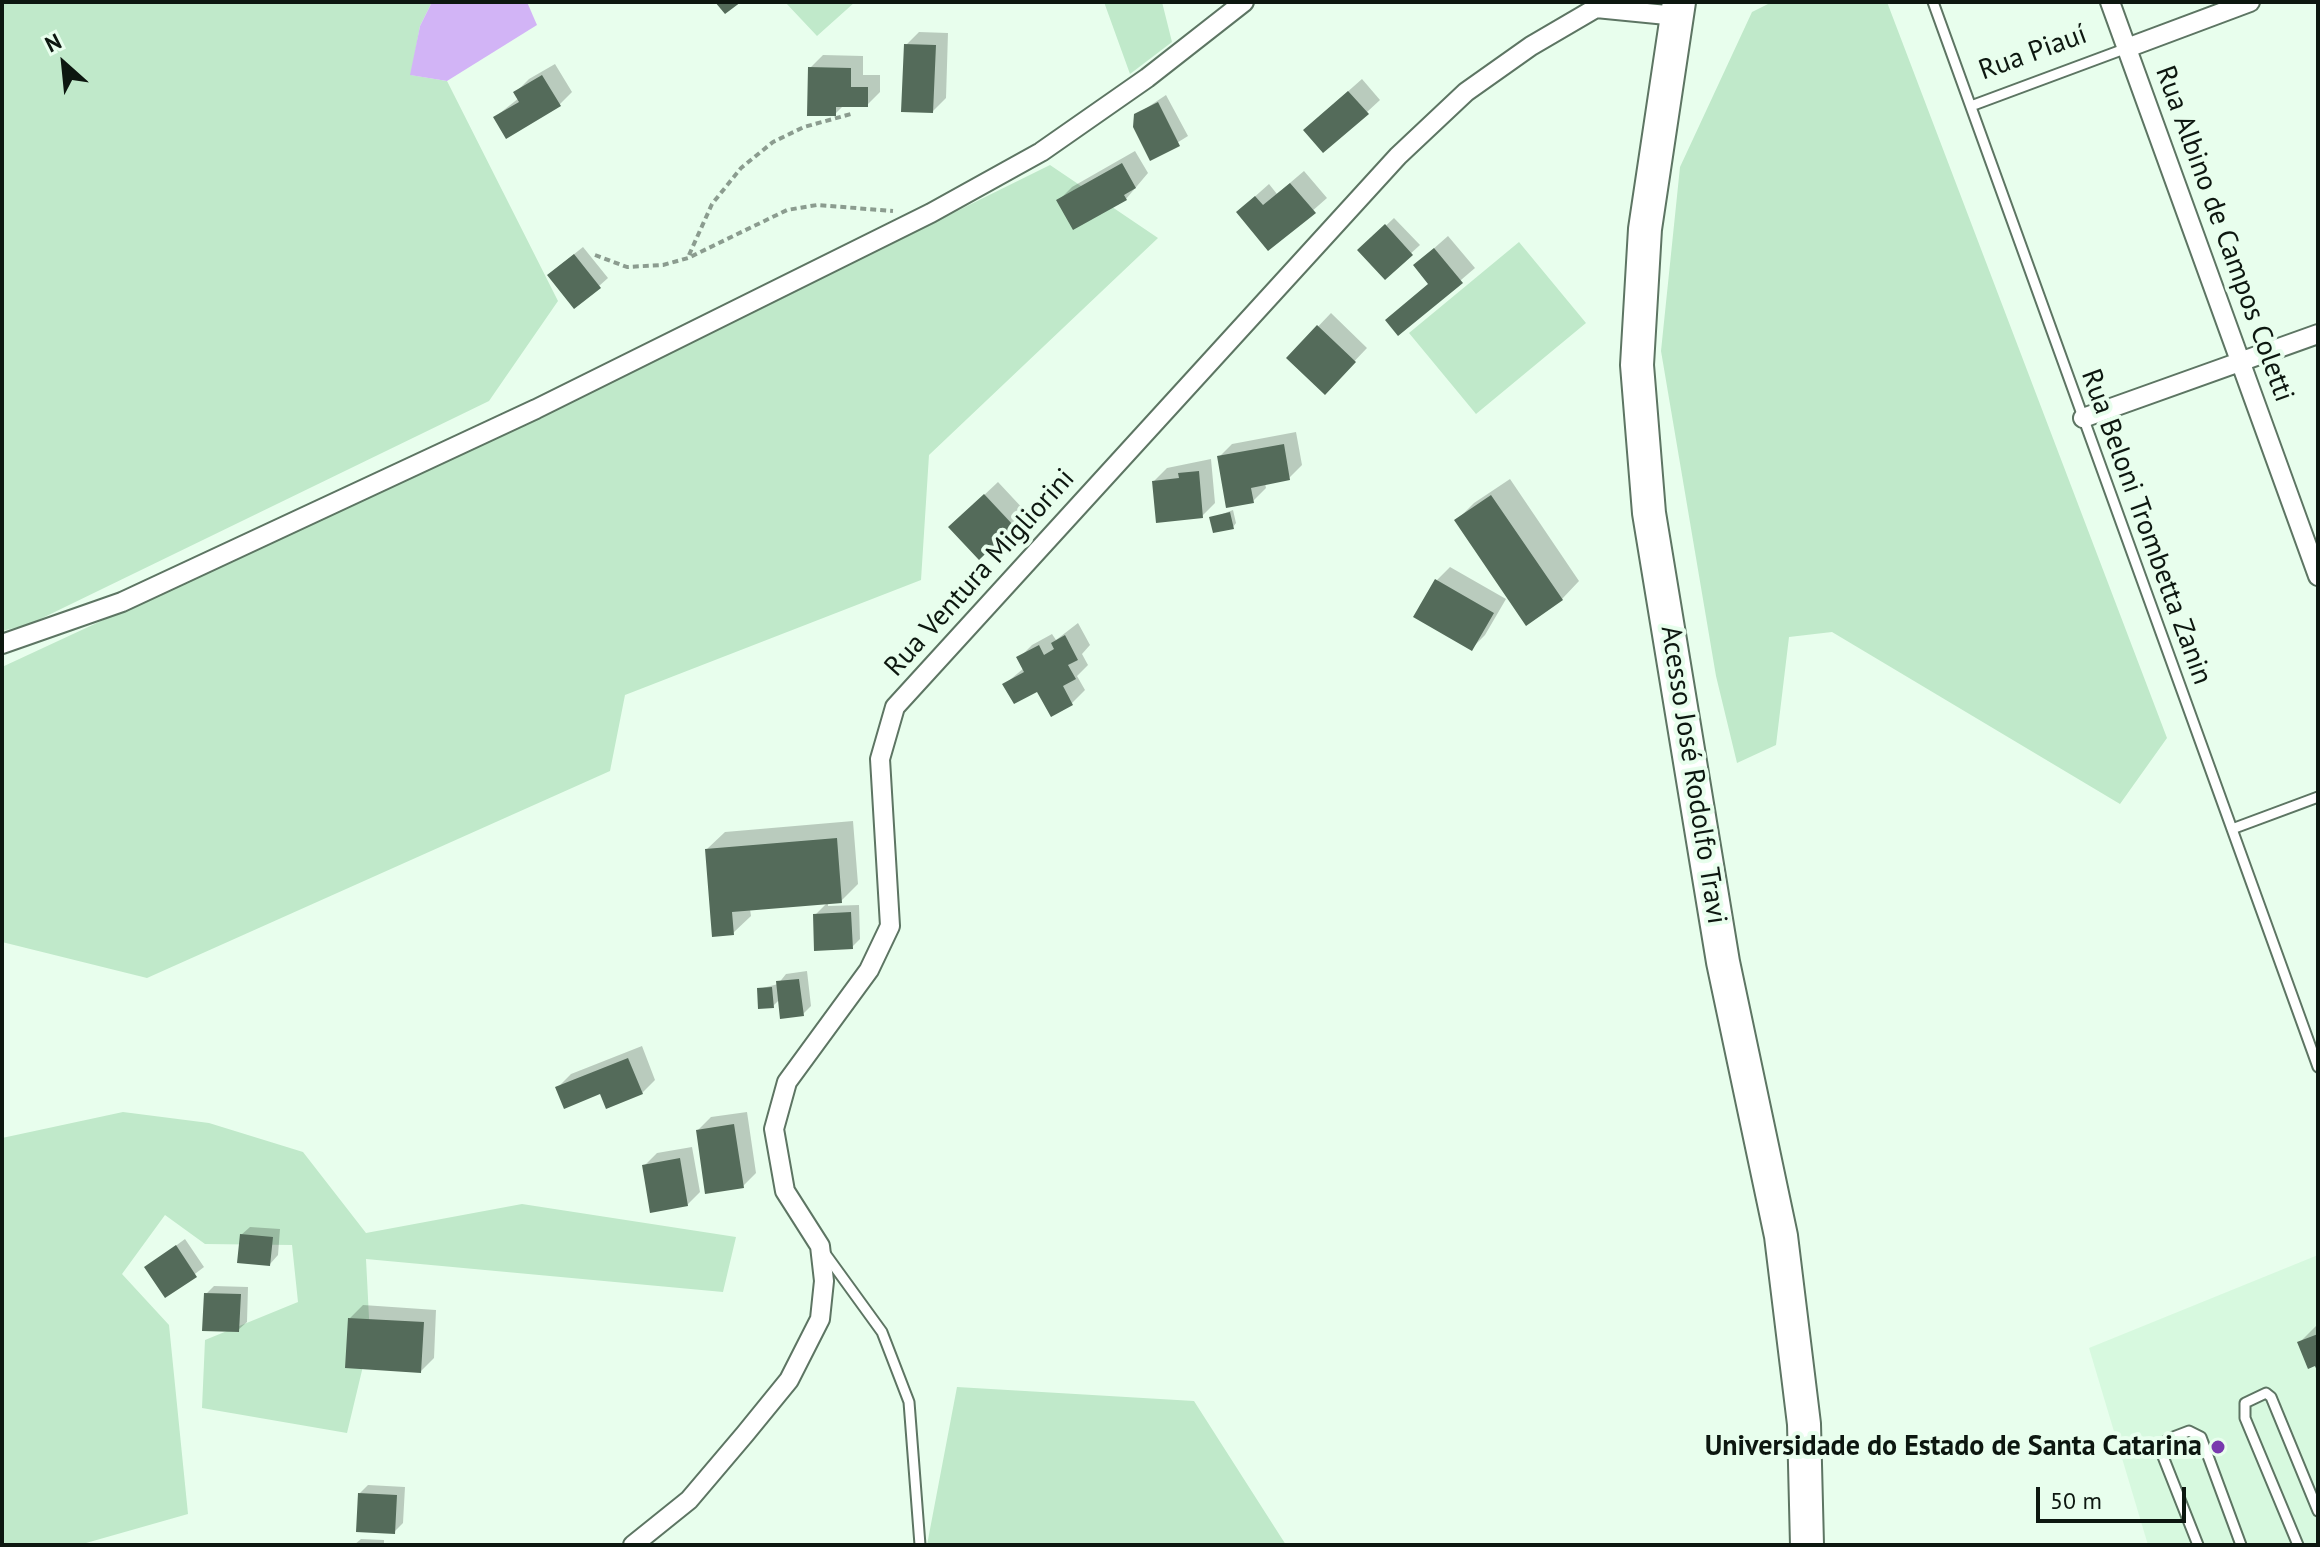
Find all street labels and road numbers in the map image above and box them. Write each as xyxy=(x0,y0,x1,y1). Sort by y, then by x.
street label: Rua Piauí xyxy=(1974,18,2092,88)
street label: Rua Albino de Campos Coletti xyxy=(2147,61,2301,407)
street label: Rua Beloni Trombetta Zanin xyxy=(2073,365,2219,689)
street label: Rua Ventura Migliorini xyxy=(878,462,1082,684)
street label: Acesso José Rodolfo Travi xyxy=(1653,623,1733,927)

